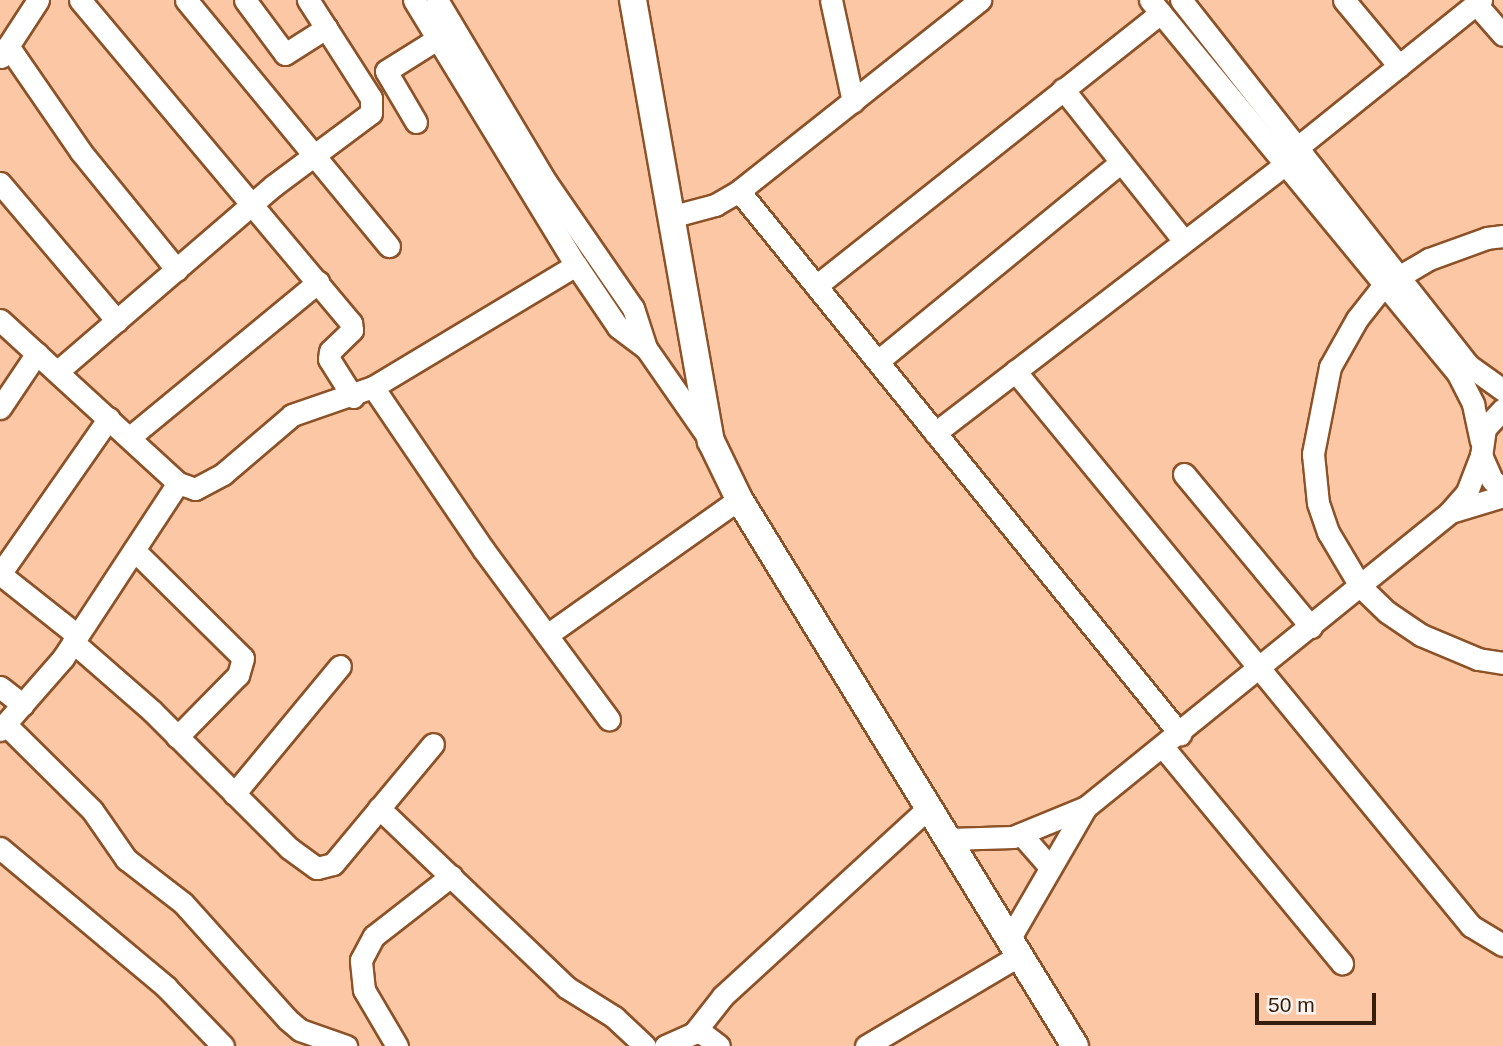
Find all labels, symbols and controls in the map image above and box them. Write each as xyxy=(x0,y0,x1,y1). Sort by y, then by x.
scale bar xyxy=(1258,979,1379,1023)
text: 50 m xyxy=(1268,993,1315,1016)

